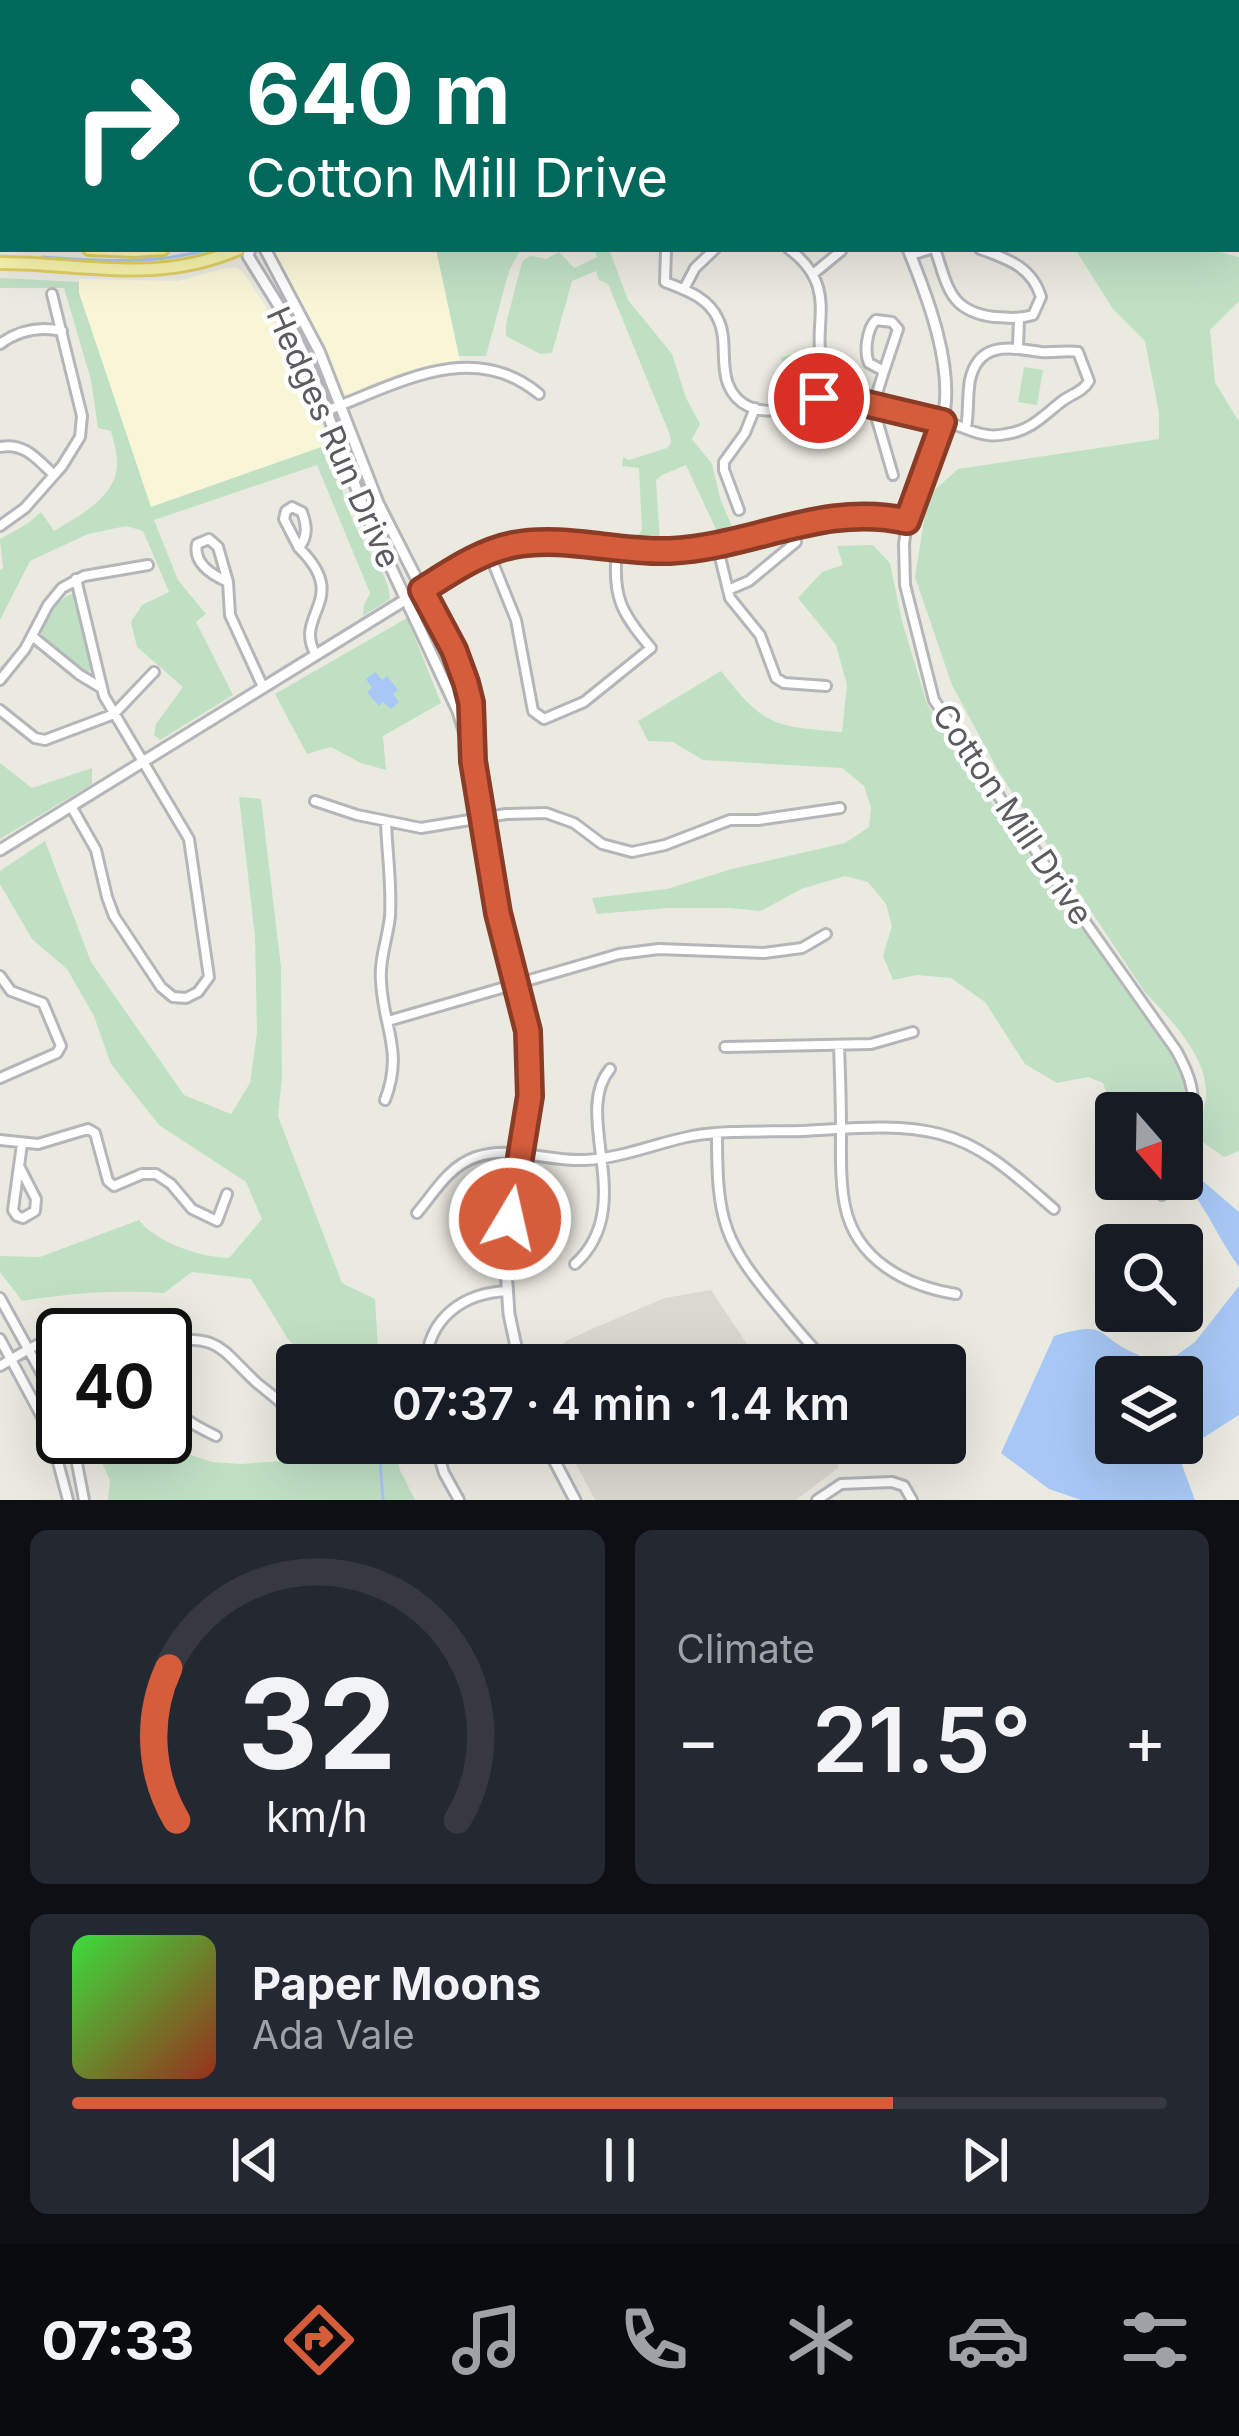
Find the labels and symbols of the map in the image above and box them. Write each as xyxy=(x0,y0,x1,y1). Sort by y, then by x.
street label: Hedges Run Drive xyxy=(258,300,410,574)
pin xyxy=(768,347,870,449)
street label: Cotton Mill Drive xyxy=(924,696,1102,932)
north arrow xyxy=(1095,1092,1203,1200)
position arrow xyxy=(447,1156,573,1282)
speed limit sign: 40 xyxy=(36,1308,192,1464)

